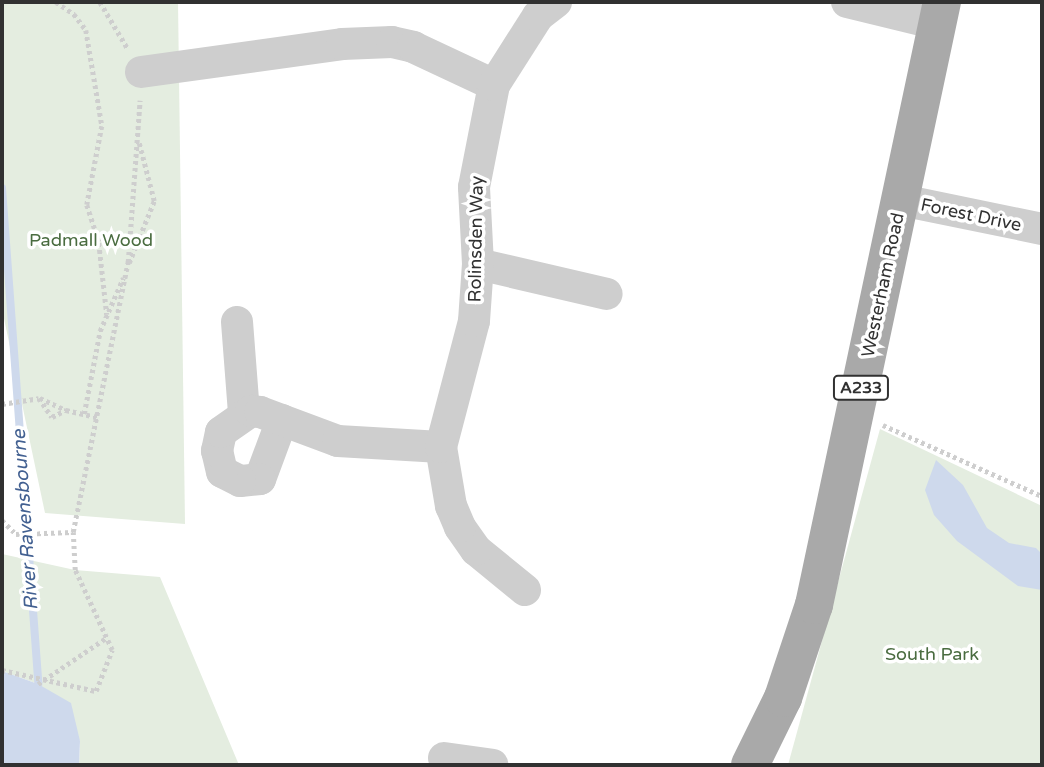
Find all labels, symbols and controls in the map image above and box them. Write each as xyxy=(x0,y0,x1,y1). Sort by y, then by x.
street label: Rolinsden Way xyxy=(464,176,488,302)
street label: Forest Drive xyxy=(919,194,1023,236)
street label: Westerham Road xyxy=(857,211,909,359)
park label: Padmall Wood xyxy=(29,229,153,251)
road number: A233 xyxy=(831,376,891,400)
water label: River Ravensbourne xyxy=(8,429,44,611)
park label: South Park xyxy=(885,643,979,665)

